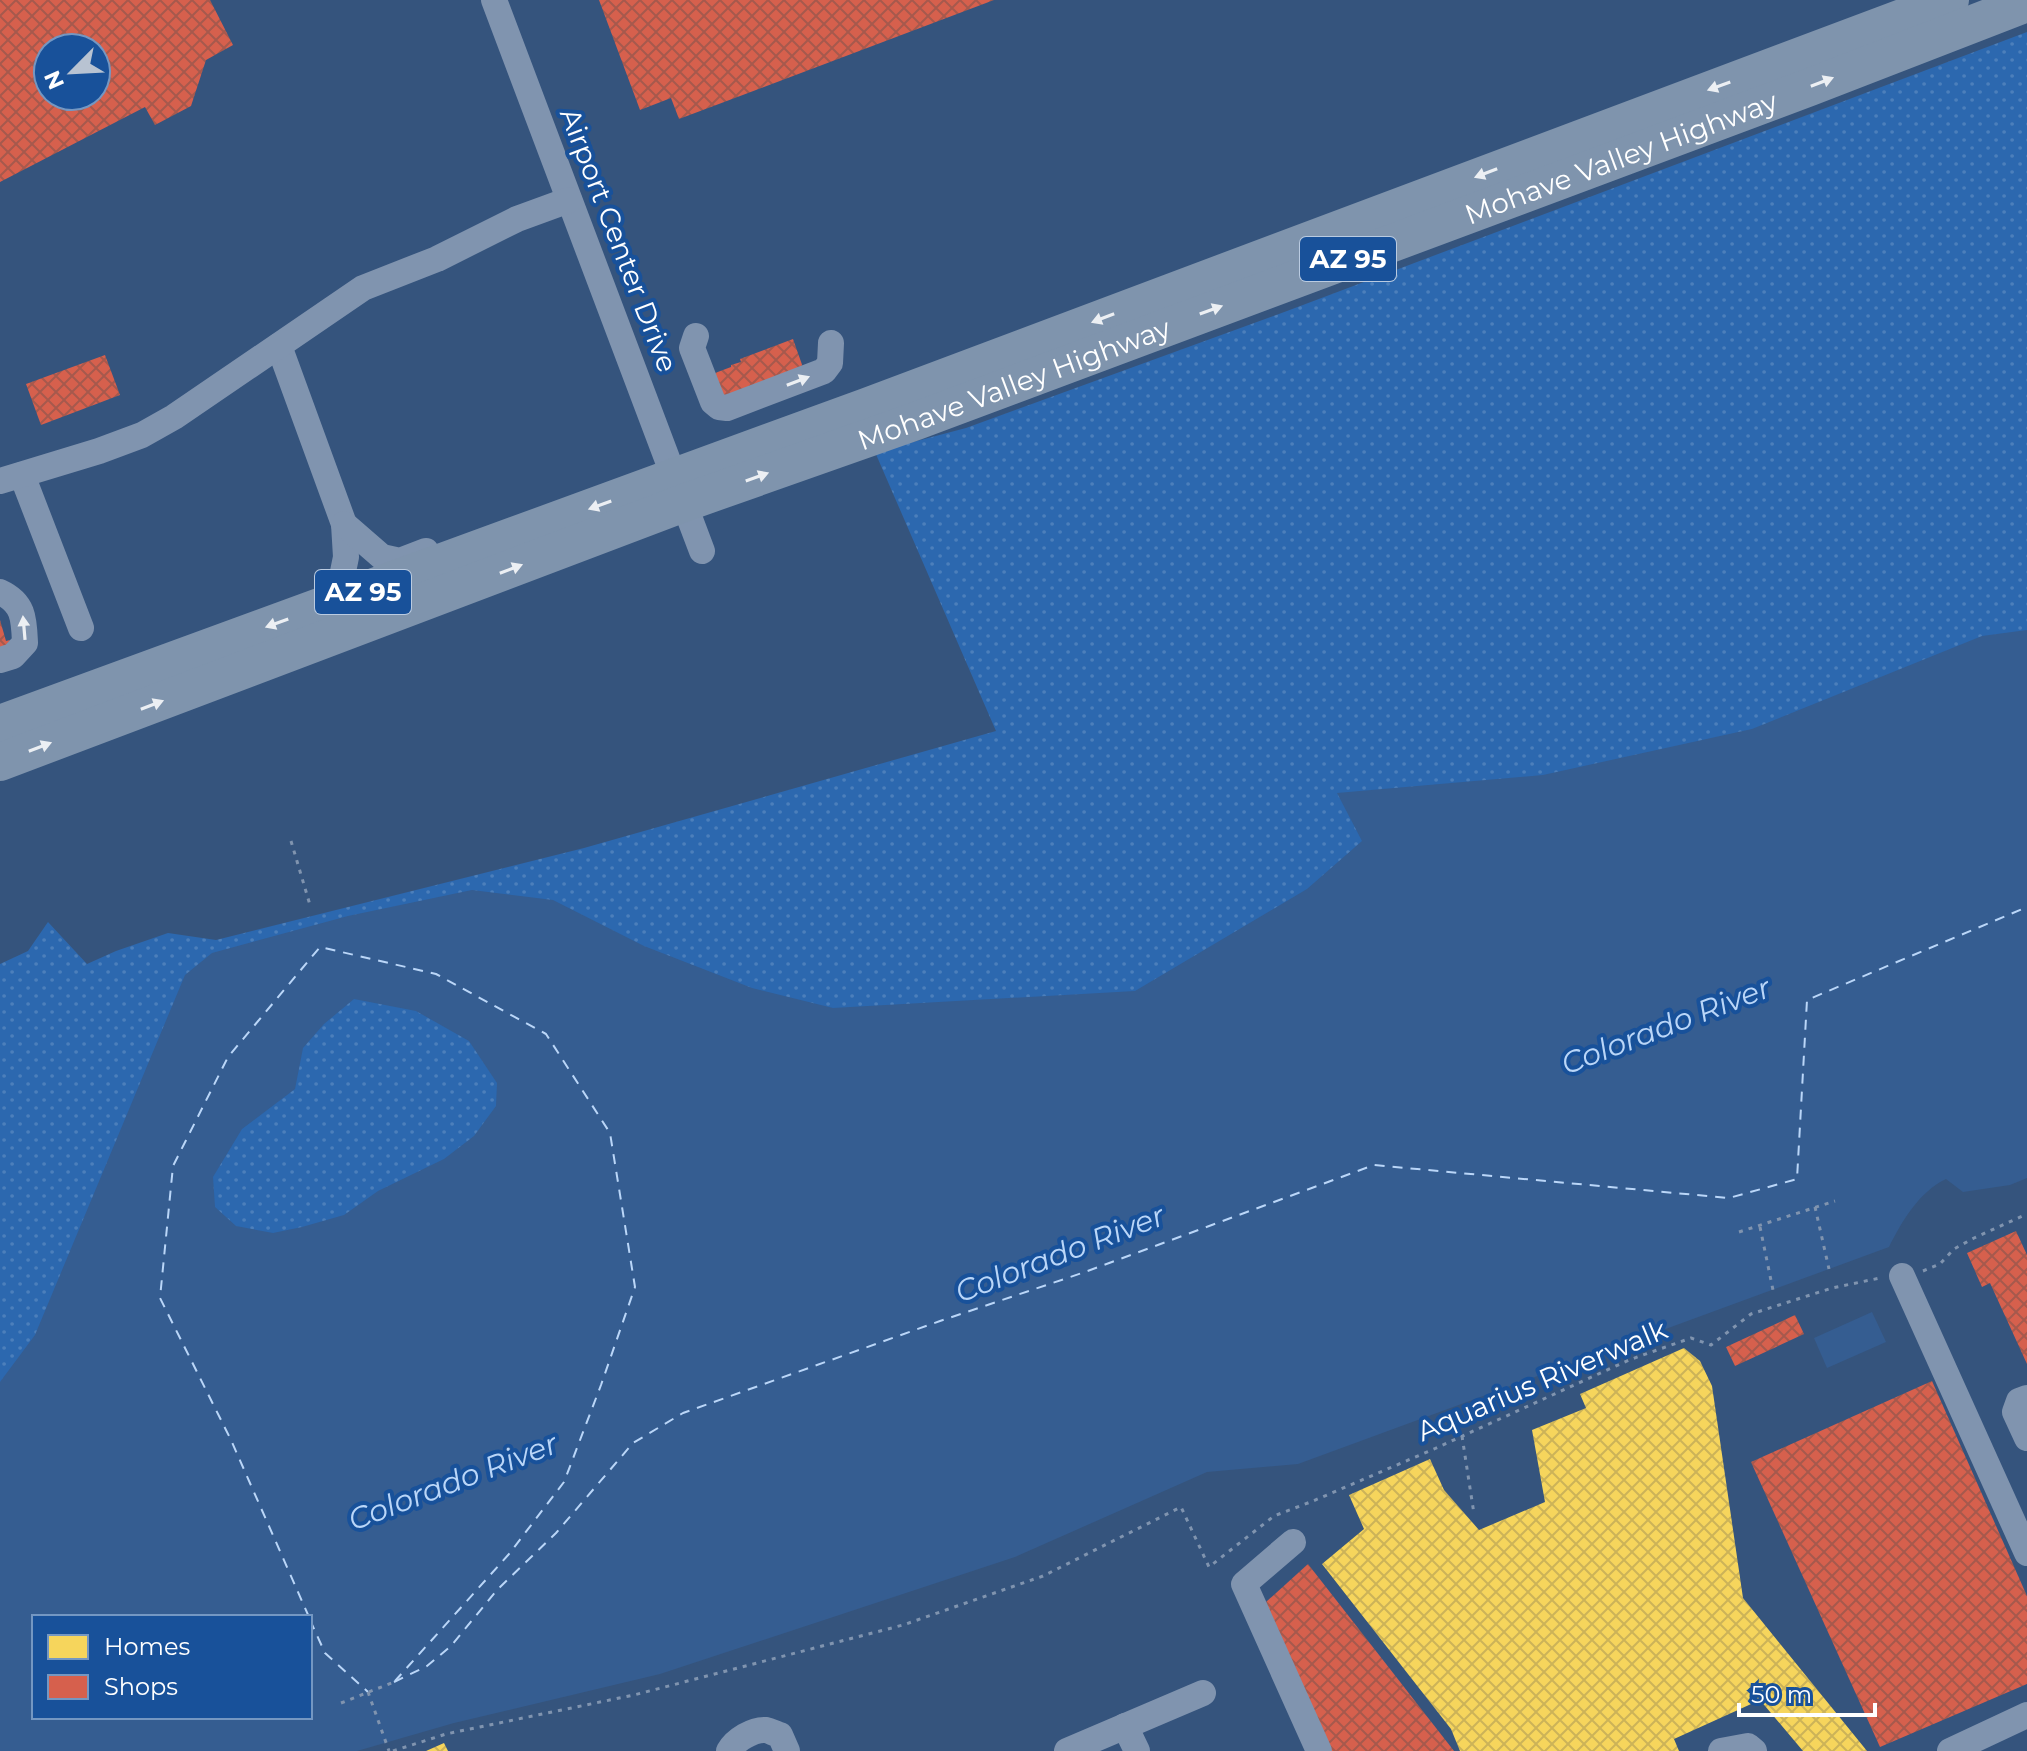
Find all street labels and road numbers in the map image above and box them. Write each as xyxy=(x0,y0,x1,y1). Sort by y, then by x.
street label: Mohave Valley Highway xyxy=(1460,84,1783,231)
street label: Airport Center Drive xyxy=(553,103,685,377)
road number: AZ 95 xyxy=(1300,237,1396,281)
street label: Mohave Valley Highway xyxy=(853,310,1176,457)
road number: AZ 95 xyxy=(315,570,411,614)
street label: Aquarius Riverwalk xyxy=(1412,1312,1672,1448)

